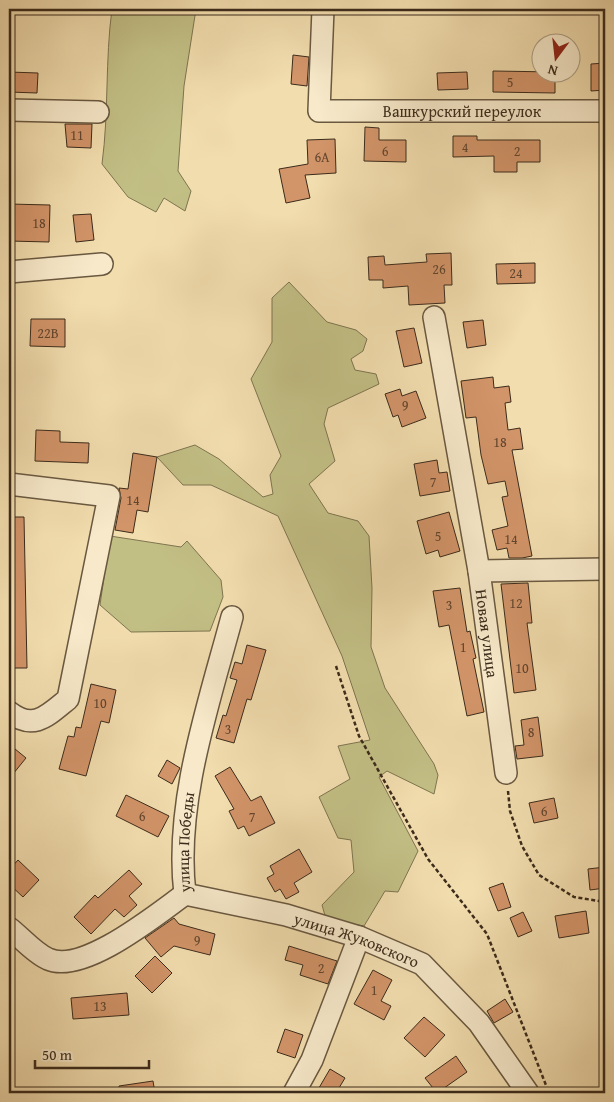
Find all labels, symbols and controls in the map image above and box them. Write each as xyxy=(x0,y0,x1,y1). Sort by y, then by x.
north arrow xyxy=(532,32,582,82)
text: N xyxy=(545,60,560,81)
house number: 5 xyxy=(507,72,513,92)
street label: Вашкурский переулок xyxy=(383,99,542,123)
house number: 11 xyxy=(70,125,84,145)
house number: 4 xyxy=(462,137,469,157)
house number: 6 xyxy=(382,141,389,161)
house number: 2 xyxy=(514,141,520,161)
house number: 6А xyxy=(314,147,330,167)
house number: 18 xyxy=(32,213,46,233)
house number: 26 xyxy=(432,259,446,279)
house number: 24 xyxy=(509,263,523,283)
house number: 22В xyxy=(37,323,59,343)
house number: 9 xyxy=(402,395,409,415)
house number: 18 xyxy=(493,432,507,452)
house number: 7 xyxy=(430,472,437,492)
house number: 14 xyxy=(126,490,140,510)
house number: 5 xyxy=(435,526,441,546)
house number: 14 xyxy=(504,529,518,549)
street label: Новая улица xyxy=(470,588,505,680)
house number: 12 xyxy=(509,593,523,613)
house number: 3 xyxy=(446,595,452,615)
house number: 1 xyxy=(460,637,466,657)
house number: 10 xyxy=(515,658,529,678)
house number: 10 xyxy=(93,693,107,713)
house number: 3 xyxy=(225,719,231,739)
house number: 8 xyxy=(528,722,535,742)
street label: улица Победы xyxy=(171,790,200,895)
house number: 6 xyxy=(541,801,548,821)
house number: 6 xyxy=(139,806,146,826)
house number: 7 xyxy=(249,807,256,827)
street label: улица Жуковского xyxy=(290,906,423,973)
house number: 9 xyxy=(194,930,201,950)
house number: 2 xyxy=(318,958,324,978)
house number: 1 xyxy=(371,980,377,1000)
house number: 13 xyxy=(93,996,107,1016)
scale bar xyxy=(35,1037,149,1069)
text: 50 m xyxy=(42,1044,73,1065)

